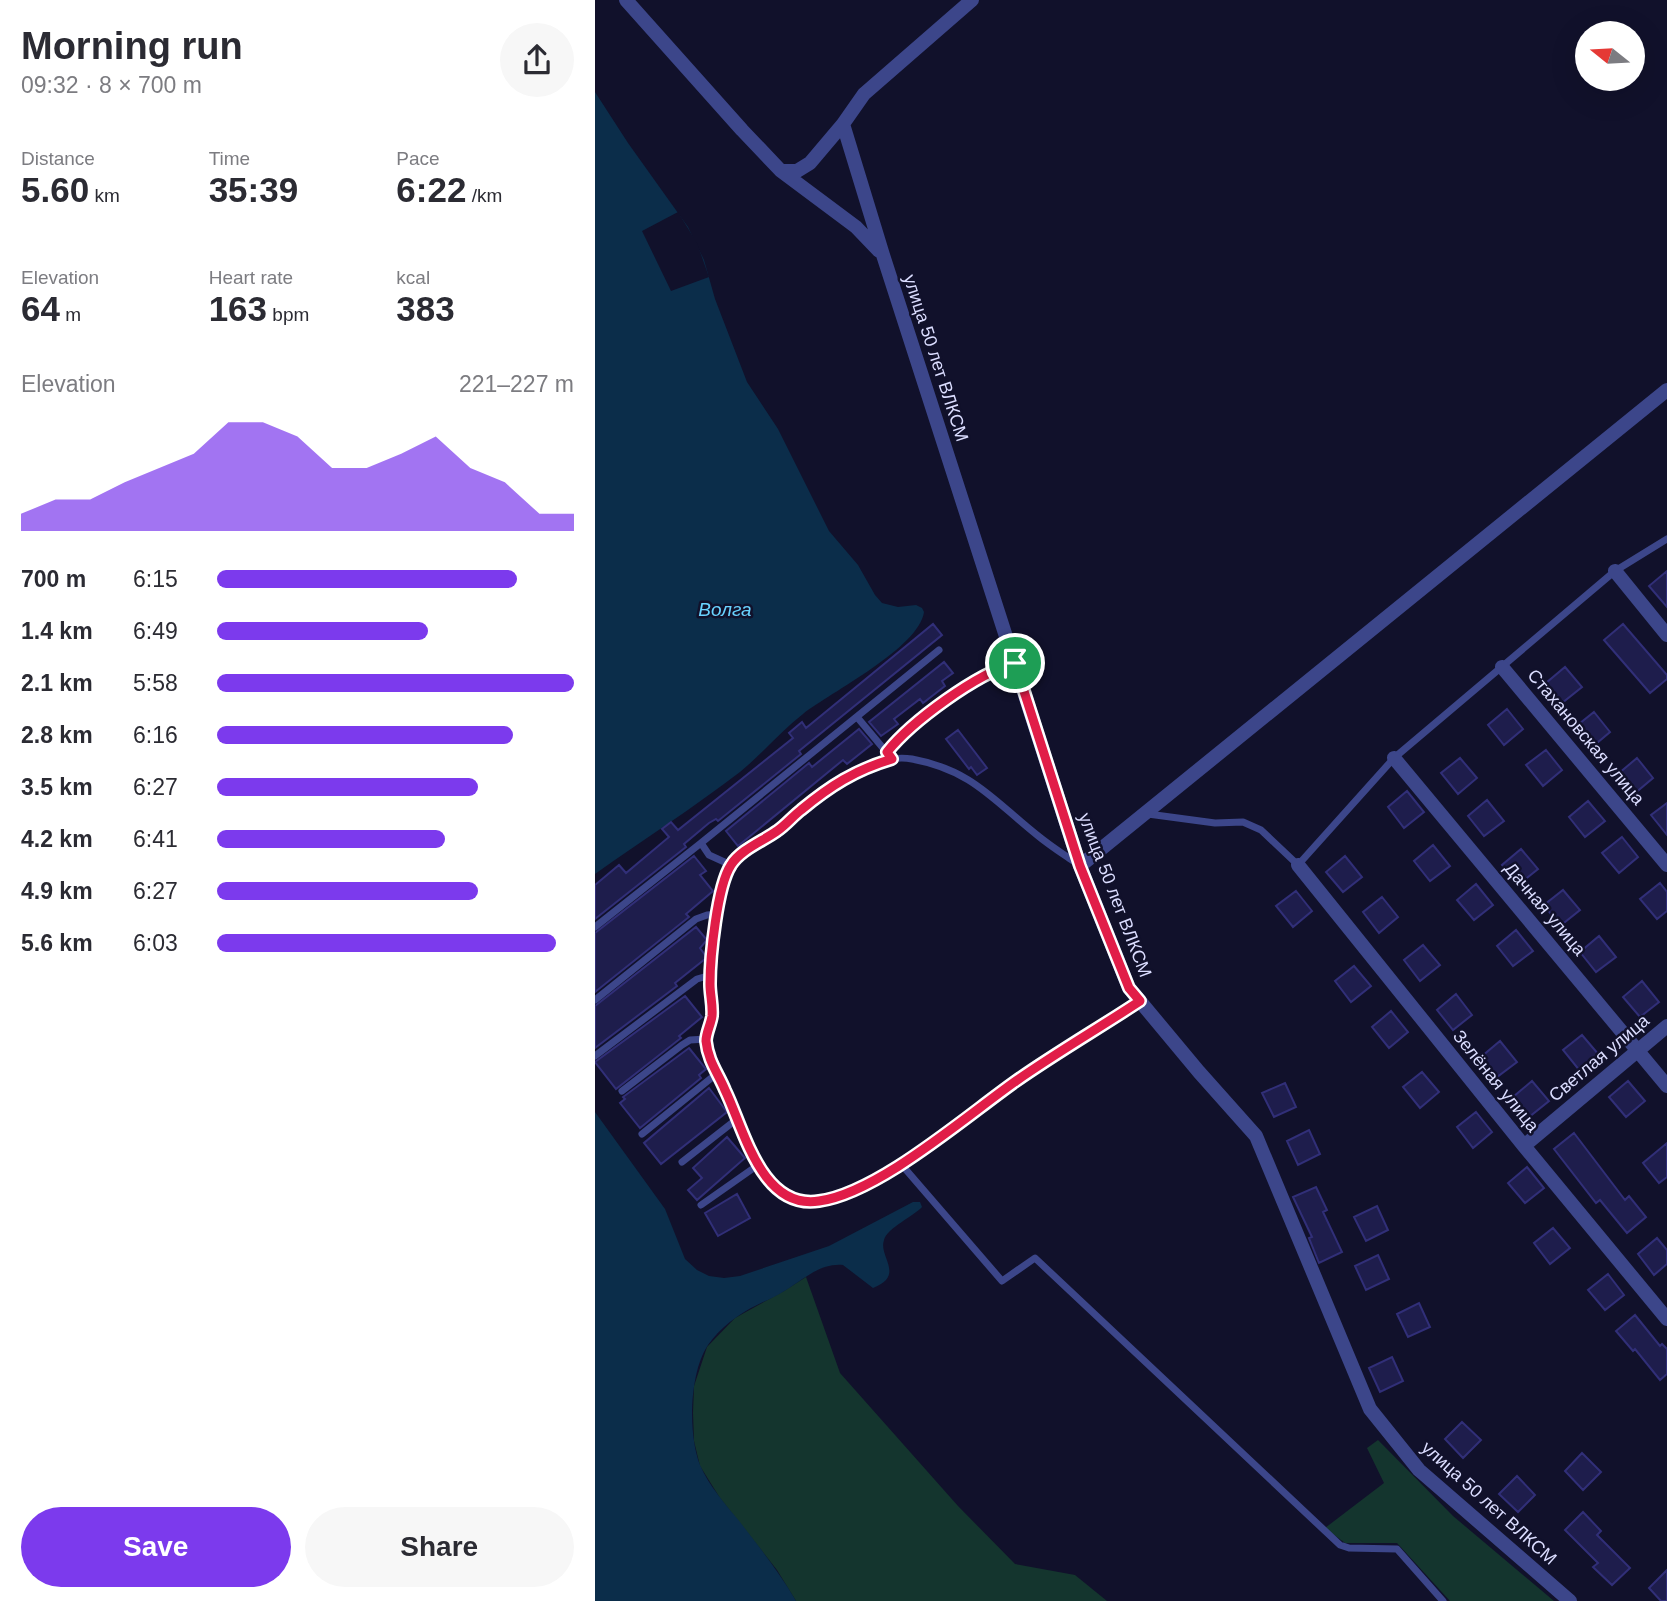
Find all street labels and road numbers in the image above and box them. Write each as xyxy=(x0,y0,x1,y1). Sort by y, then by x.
street label: улица 50 лет ВЛКСМ xyxy=(900,272,972,444)
street label: Стахановская улица xyxy=(1523,665,1649,810)
street label: улица 50 лет ВЛКСМ xyxy=(1074,810,1156,980)
street label: Дачная улица xyxy=(1500,858,1590,960)
street label: Светлая улица xyxy=(1545,1010,1654,1106)
street label: Зелёная улица xyxy=(1449,1026,1544,1137)
street label: улица 50 лет ВЛКСМ xyxy=(1418,1437,1560,1569)

